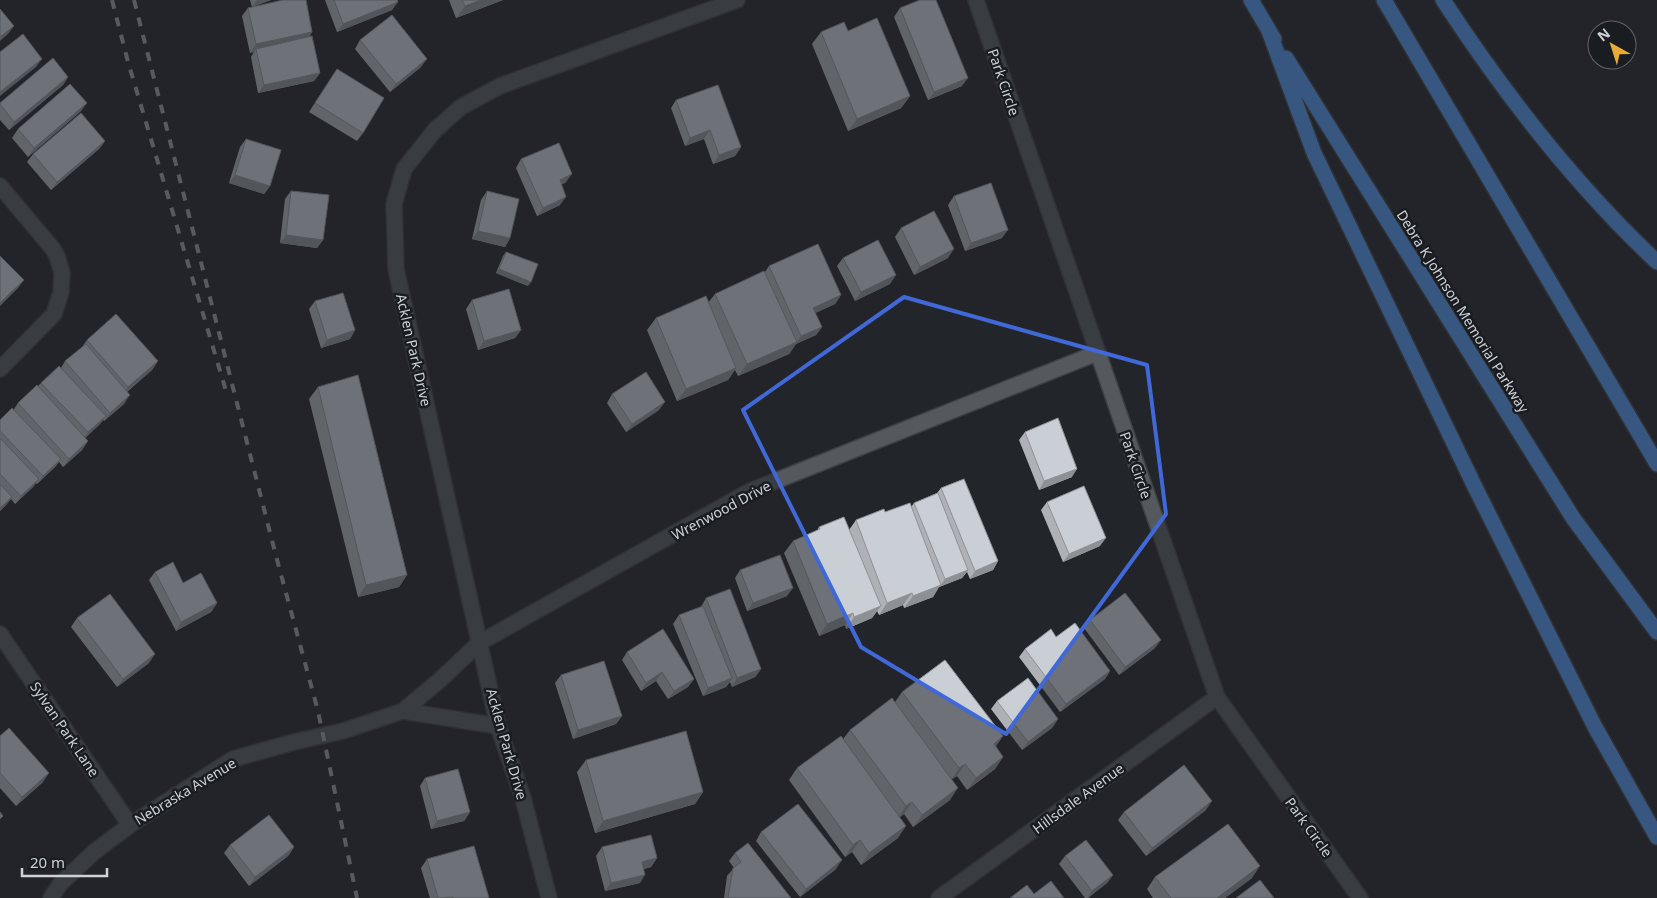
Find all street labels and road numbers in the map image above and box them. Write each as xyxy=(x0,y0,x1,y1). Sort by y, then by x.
street label: Park Circle xyxy=(984,46,1024,118)
street label: Debra K Johnson Memorial Parkway xyxy=(1393,206,1534,417)
street label: Acklen Park Drive xyxy=(392,292,436,408)
street label: Park Circle xyxy=(1116,429,1156,501)
street label: Wrenwood Drive xyxy=(668,476,774,544)
street label: Sylvan Park Lane xyxy=(26,678,104,780)
street label: Acklen Park Drive xyxy=(482,686,532,802)
street label: Nebraska Avenue xyxy=(131,753,239,829)
street label: Hillsdale Avenue xyxy=(1028,758,1128,838)
street label: Park Circle xyxy=(1281,793,1337,861)

